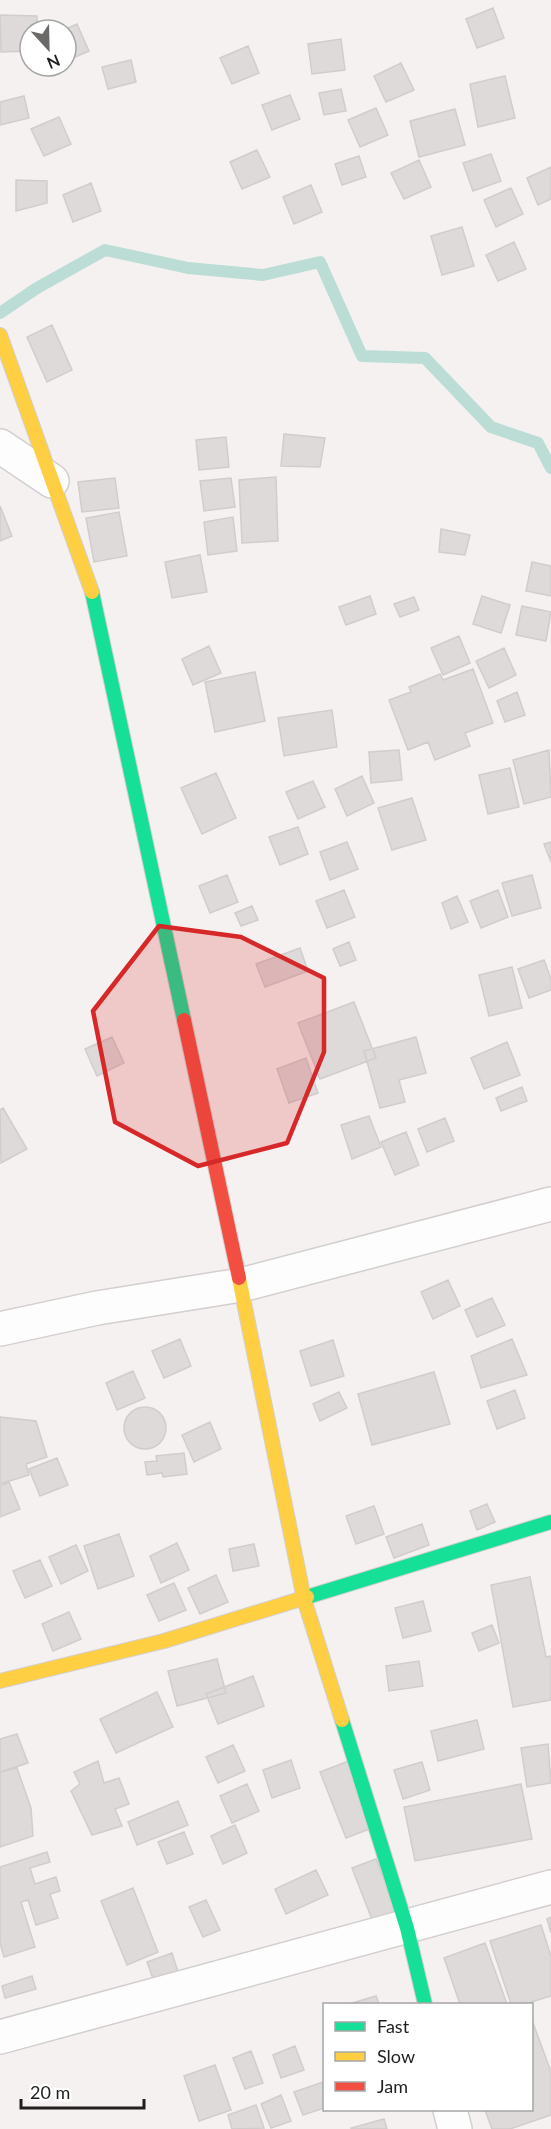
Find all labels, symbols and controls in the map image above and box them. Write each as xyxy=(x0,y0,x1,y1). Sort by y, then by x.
north arrow xyxy=(18,18,78,78)
text: N xyxy=(45,51,63,73)
legend xyxy=(323,2003,533,2111)
text: Fast xyxy=(377,2015,410,2037)
text: Slow xyxy=(377,2045,415,2067)
scale bar xyxy=(21,2072,144,2110)
text: Jam xyxy=(377,2075,408,2097)
text: 20 m xyxy=(30,2081,70,2103)

